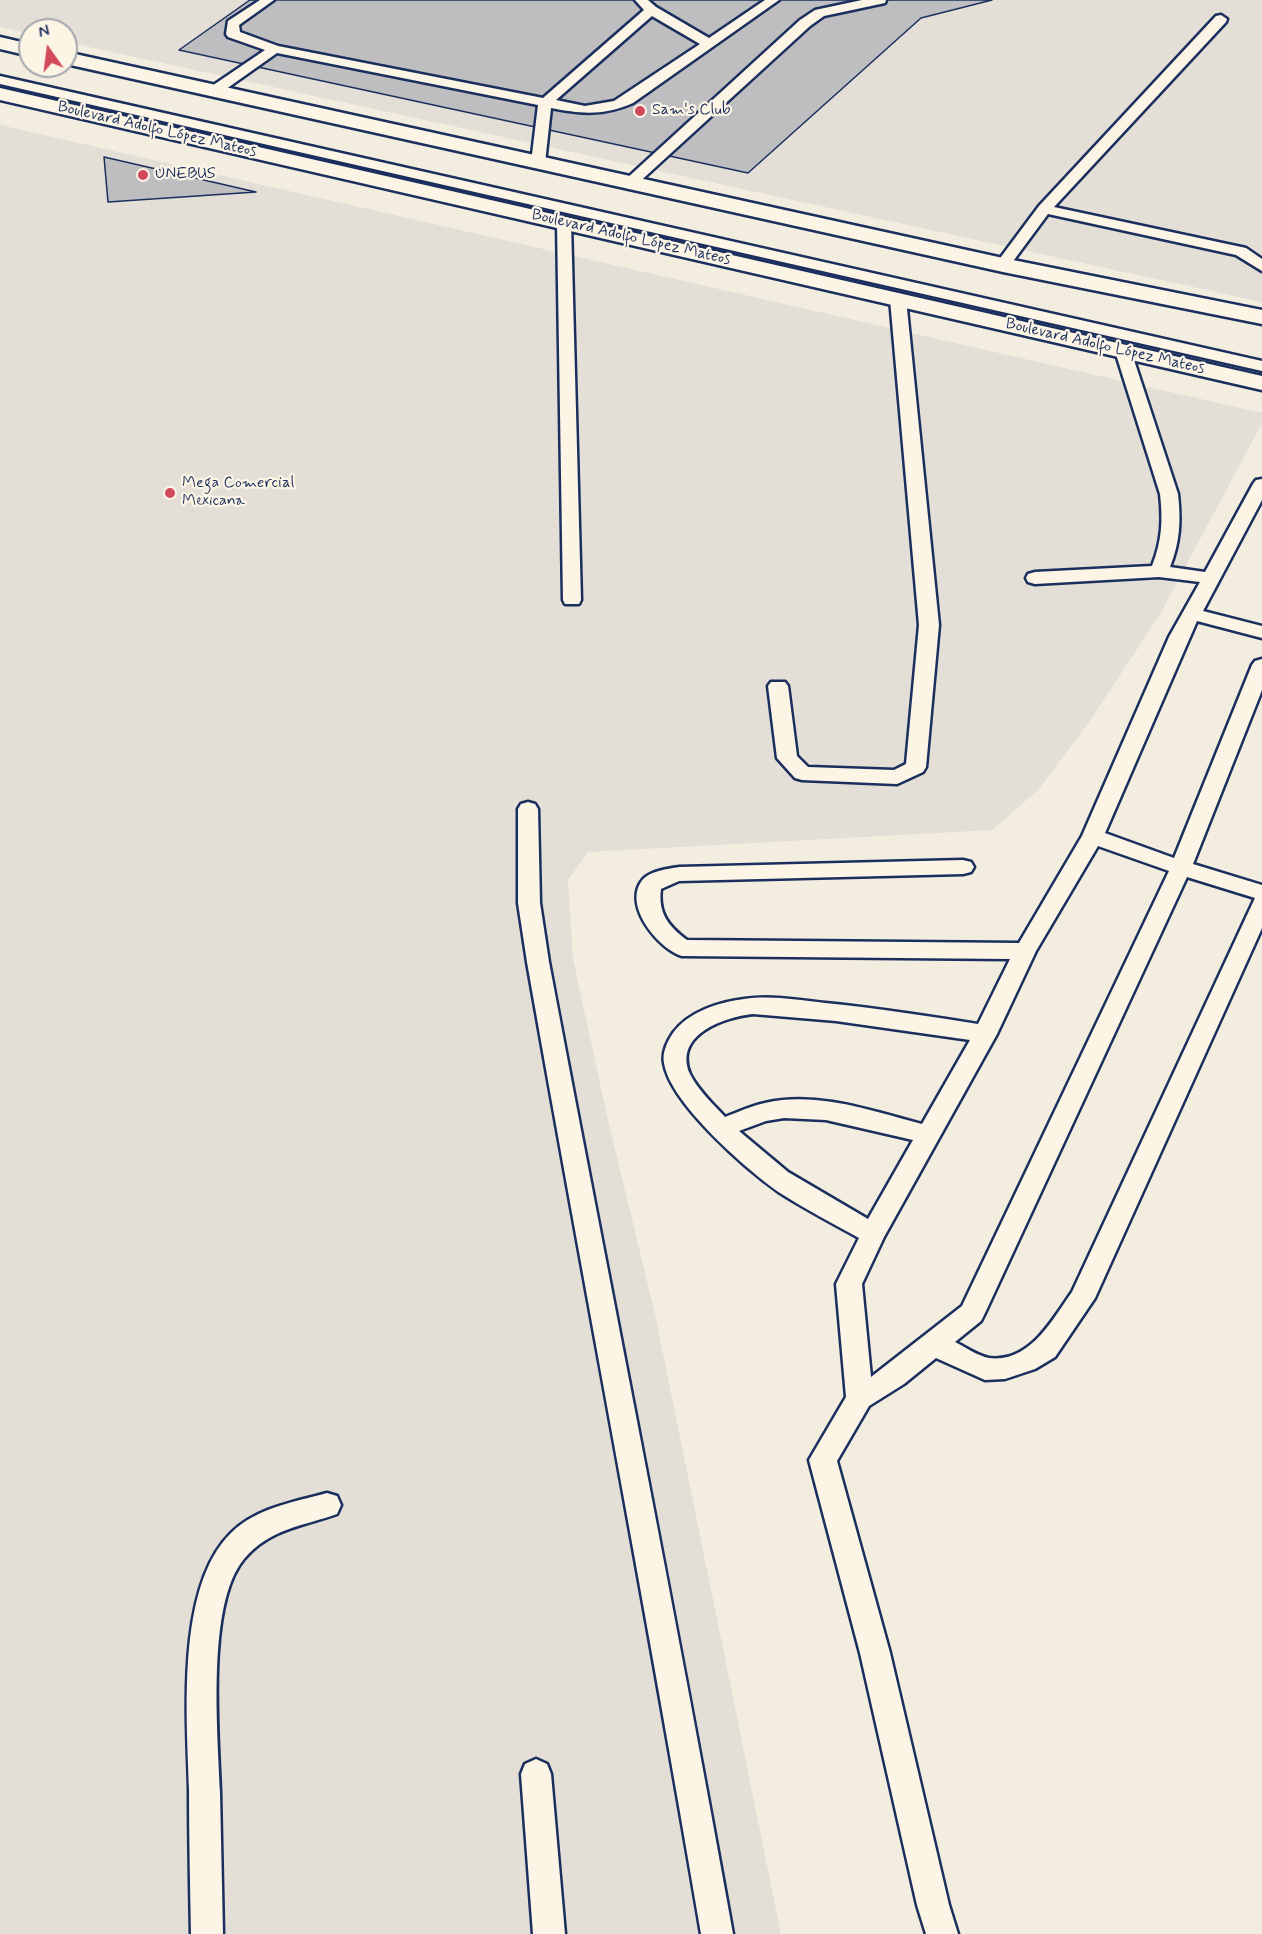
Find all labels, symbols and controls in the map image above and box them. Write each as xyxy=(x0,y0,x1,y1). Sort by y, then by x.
north arrow xyxy=(18,18,78,78)
text: N xyxy=(36,21,52,43)
street label: Boulevard Adolfo López Mateos xyxy=(56,98,258,162)
place label: Sam's Club xyxy=(652,101,731,121)
marker: Sam's Club xyxy=(633,104,647,118)
place label: UNEBUS xyxy=(155,165,215,185)
marker: UNEBUS xyxy=(136,168,150,182)
street label: Boulevard Adolfo López Mateos xyxy=(530,206,732,270)
street label: Boulevard Adolfo López Mateos xyxy=(1004,315,1206,379)
place label: Mega Comercial Mexicana xyxy=(182,474,294,512)
marker: Mega Comercial Mexicana xyxy=(163,486,177,500)

